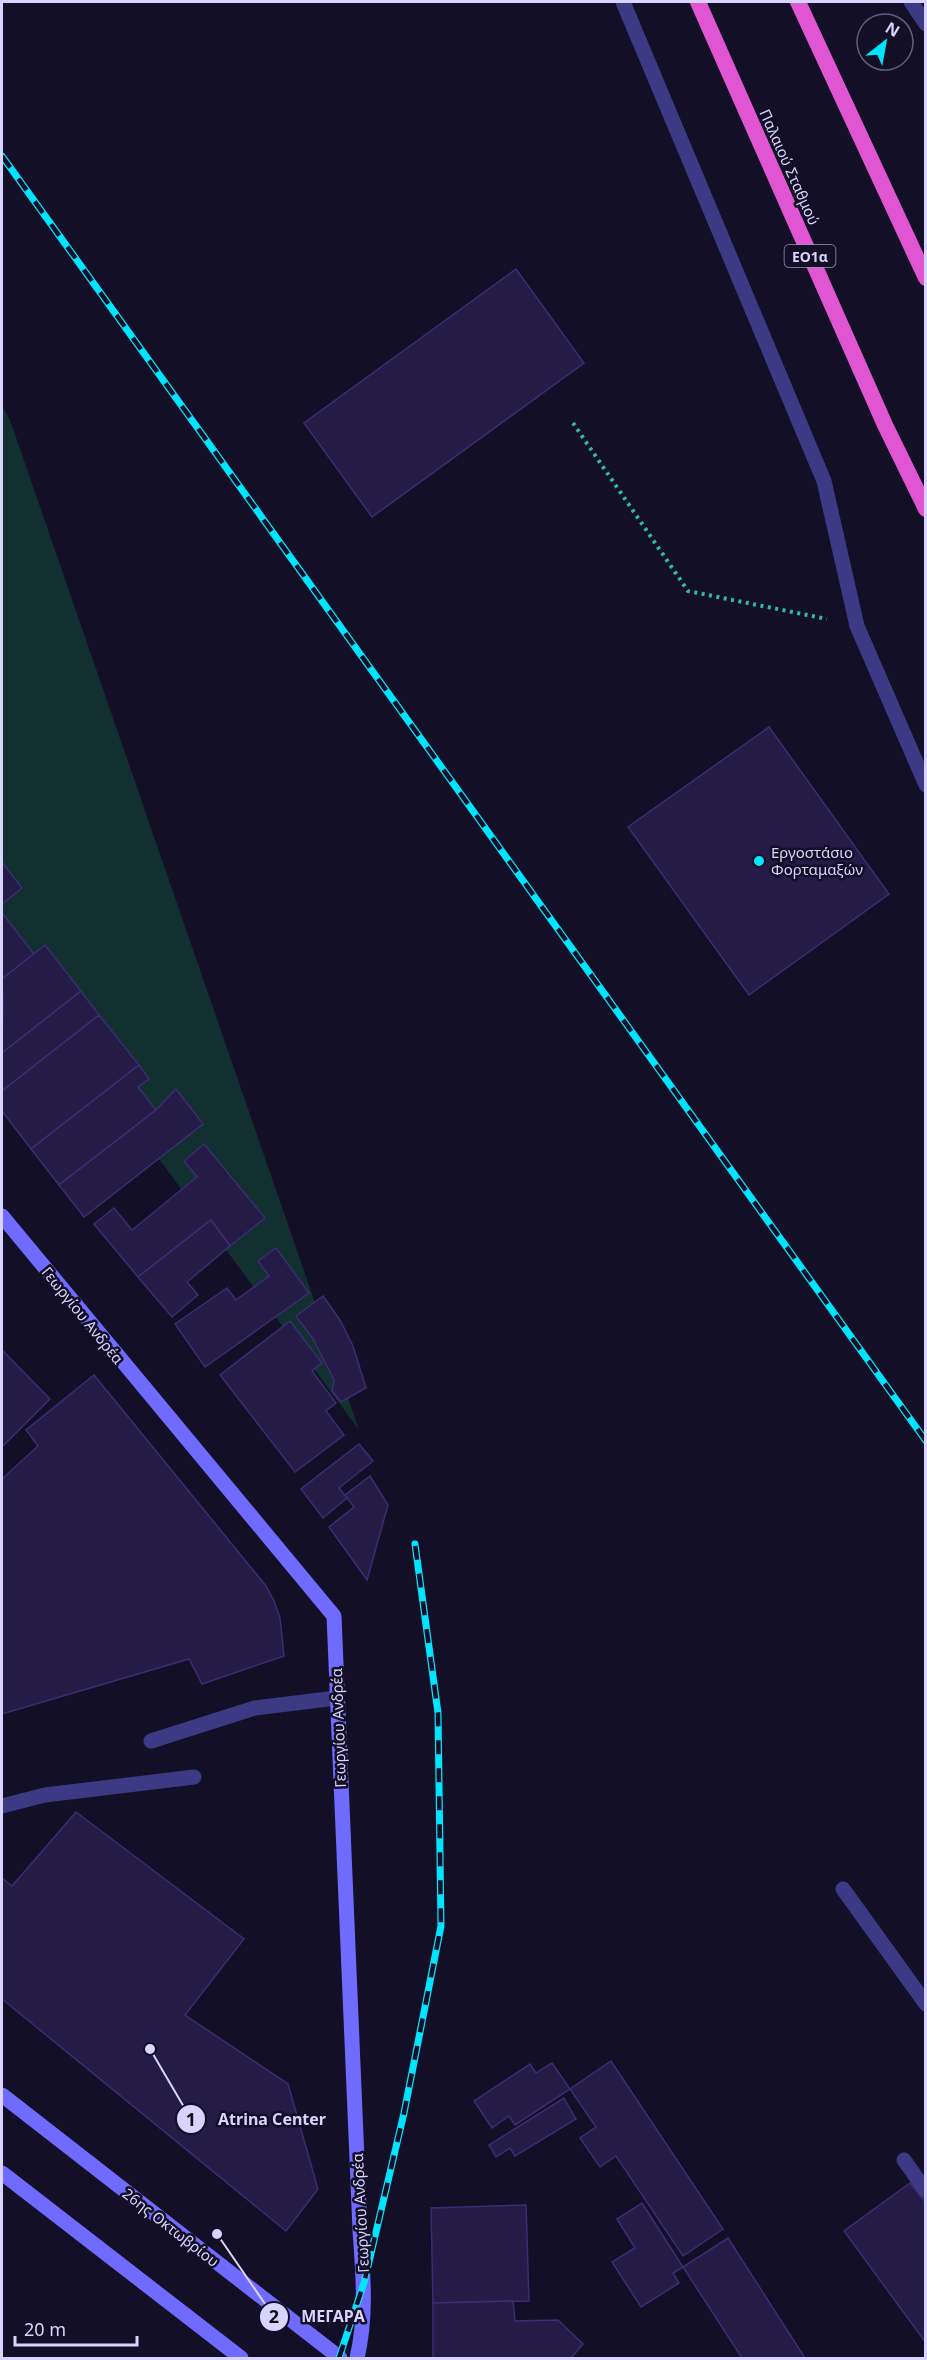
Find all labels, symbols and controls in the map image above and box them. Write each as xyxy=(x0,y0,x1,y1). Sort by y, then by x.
north arrow xyxy=(855,12,915,72)
text: N xyxy=(881,16,904,42)
street label: Παλαιού Σταθμού xyxy=(755,106,825,228)
road number: ΕΟ1α xyxy=(784,245,836,267)
place label: Εργοστάσιο Φορταμαξών xyxy=(771,842,863,879)
marker: Εργοστάσιο Φορταμαξών xyxy=(752,854,766,868)
street label: Γεωργίου Ανδρέα xyxy=(38,1262,129,1368)
street label: Γεωργίου Ανδρέα xyxy=(326,1667,350,1788)
callout: Atrina Center xyxy=(176,2102,338,2136)
text: 1 xyxy=(186,2107,196,2131)
text: Atrina Center xyxy=(218,2108,326,2130)
street label: Γεωργίου Ανδρέα xyxy=(347,2152,373,2273)
street label: 26ης Οκτωβρίου xyxy=(119,2183,223,2271)
callout: ΜΕΓΑΡΑ xyxy=(259,2300,376,2334)
text: 2 xyxy=(269,2304,279,2328)
text: ΜΕΓΑΡΑ xyxy=(301,2305,366,2327)
scale bar xyxy=(15,2309,136,2347)
text: 20 m xyxy=(24,2317,66,2341)

